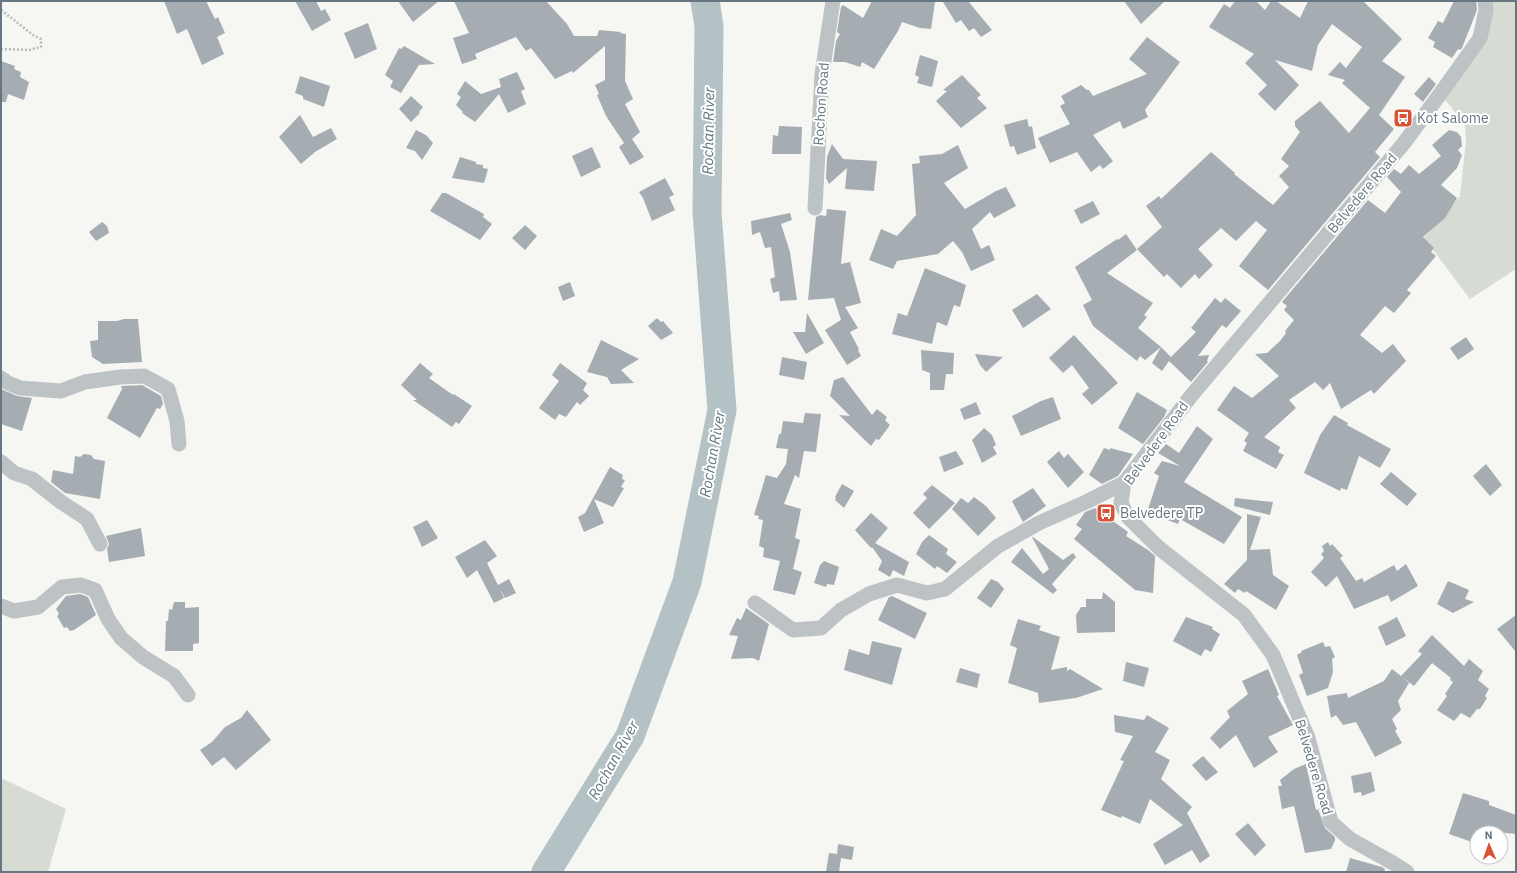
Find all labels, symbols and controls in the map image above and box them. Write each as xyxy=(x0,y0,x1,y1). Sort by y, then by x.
street label: Rochon Road xyxy=(809,62,833,146)
water label: Rochan River xyxy=(698,87,718,175)
bus stop icon: Kot Salome xyxy=(1392,107,1414,129)
place label: Kot Salome xyxy=(1417,109,1489,127)
street label: Belvedere Road xyxy=(1323,149,1401,237)
street label: Belvedere Road xyxy=(1120,398,1192,488)
water label: Rochan River xyxy=(695,409,729,499)
bus stop icon: Belvedere TP xyxy=(1095,502,1117,524)
place label: Belvedere TP xyxy=(1120,504,1203,522)
water label: Rochan River xyxy=(584,717,643,803)
street label: Belvedere Road xyxy=(1291,717,1337,817)
north arrow xyxy=(1469,825,1509,865)
text: N xyxy=(1484,828,1493,842)

